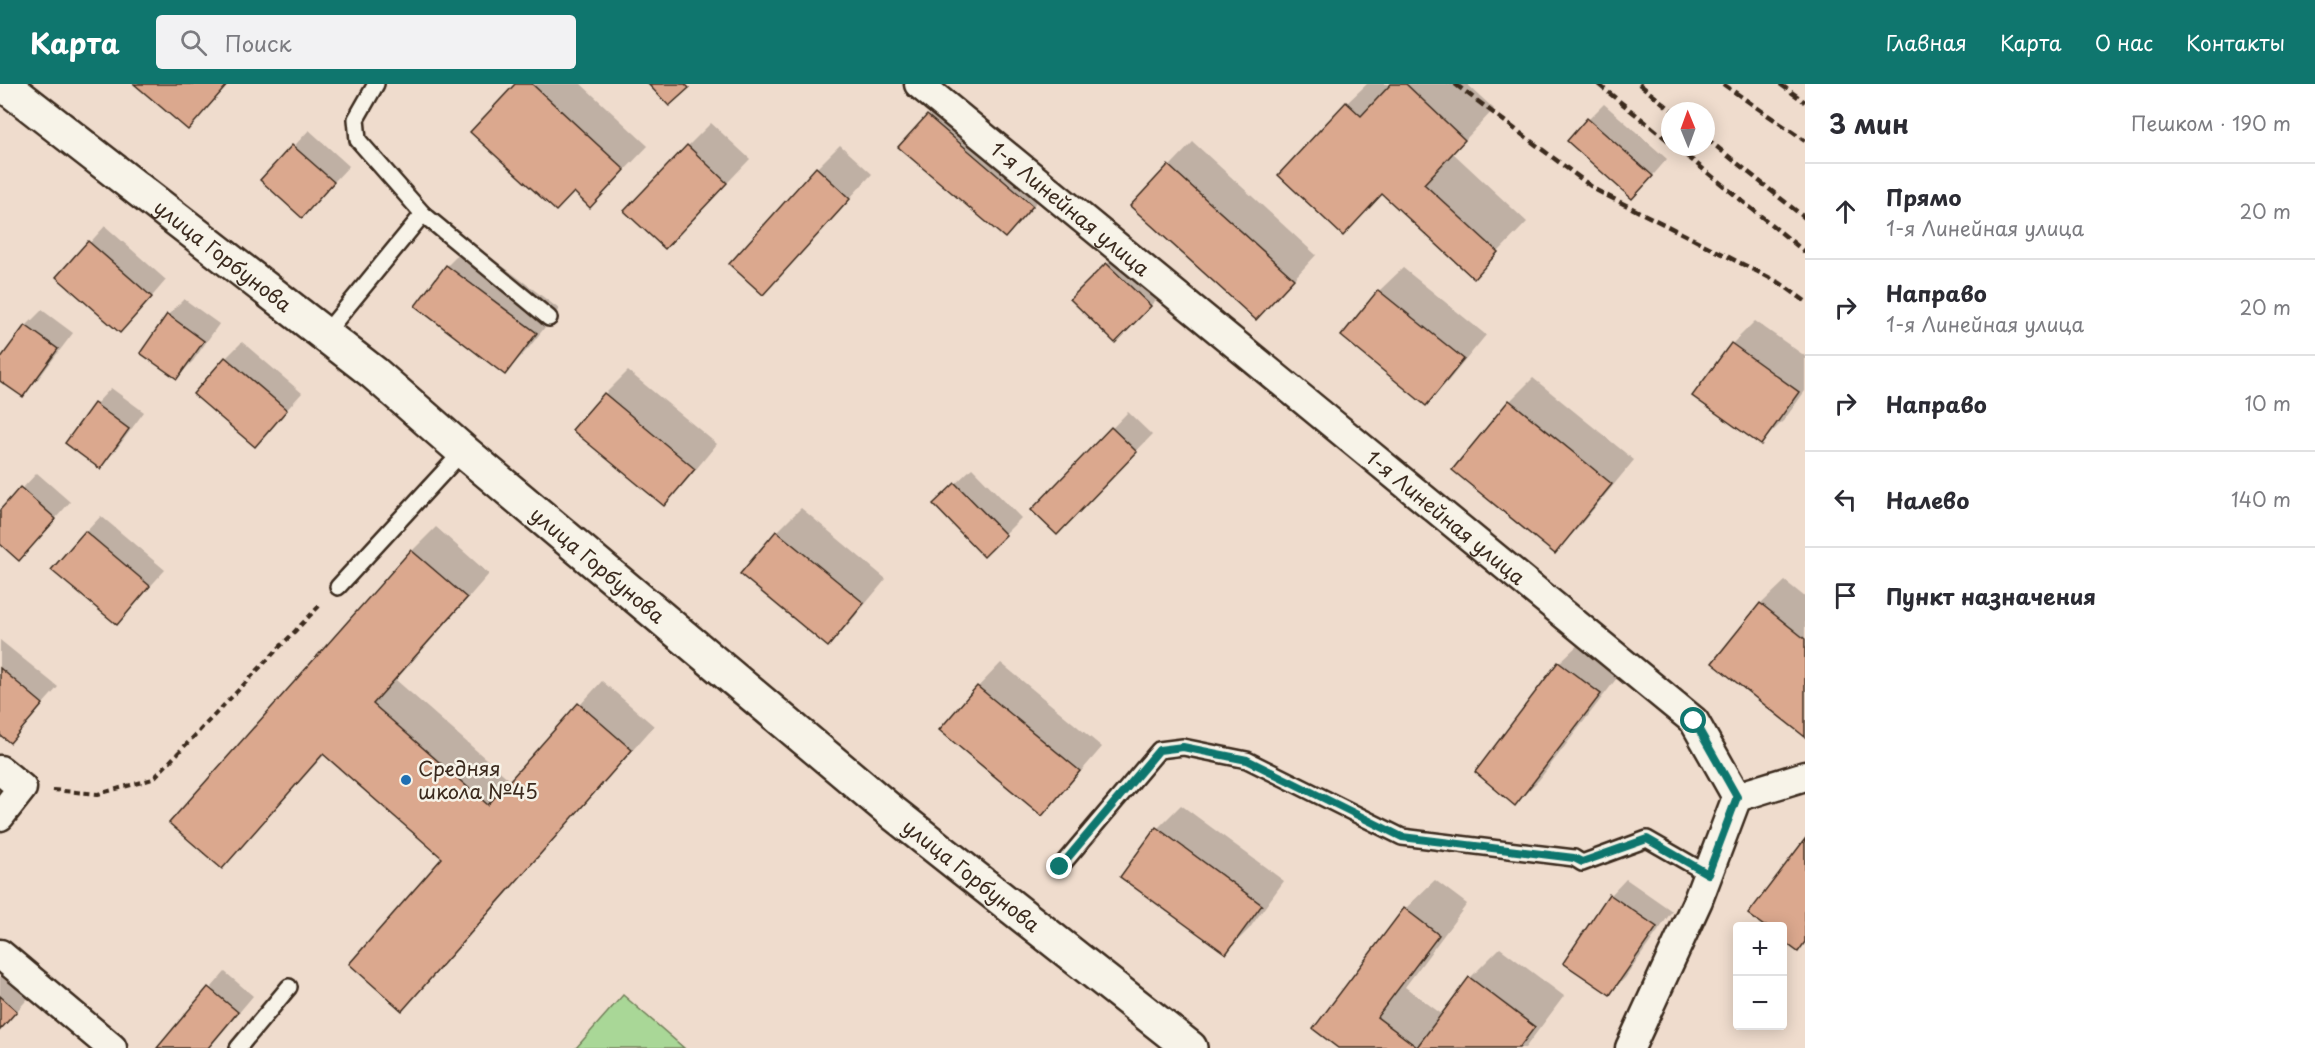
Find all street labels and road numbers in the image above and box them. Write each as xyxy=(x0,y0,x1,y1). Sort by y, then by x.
street label: 1-я Линейная улица xyxy=(984,134,1157,283)
street label: улица Горбунова xyxy=(148,192,299,319)
street label: 1-я Линейная улица xyxy=(1360,442,1532,592)
street label: улица Горбунова xyxy=(524,499,672,630)
street label: улица Горбунова xyxy=(897,811,1047,939)

